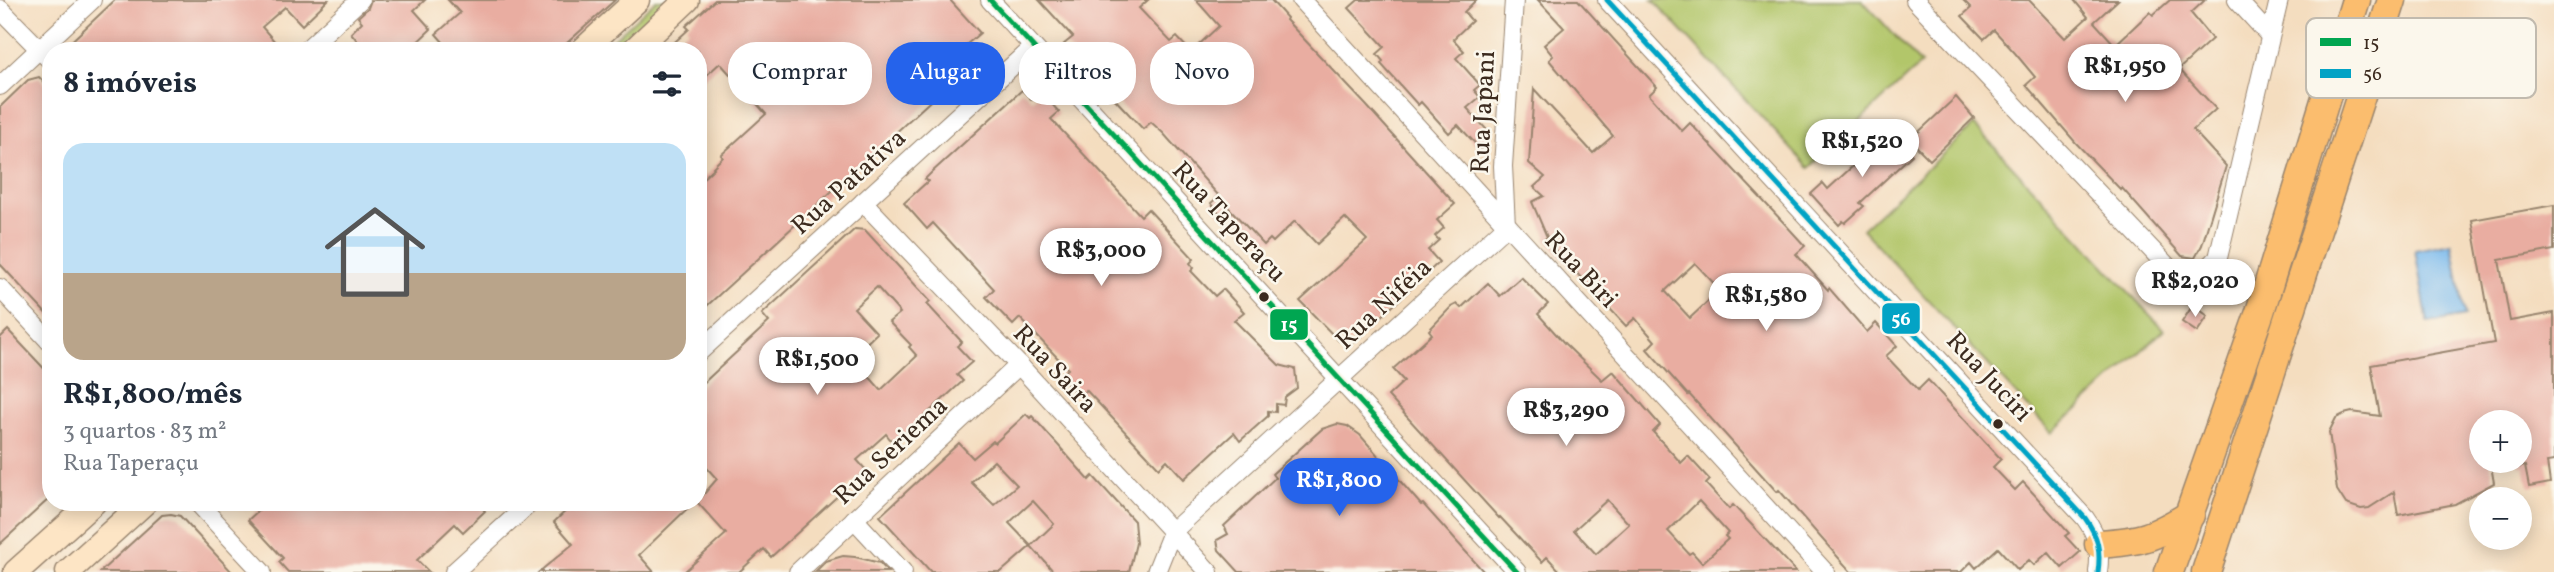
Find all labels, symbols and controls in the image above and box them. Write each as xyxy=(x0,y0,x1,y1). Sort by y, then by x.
legend xyxy=(2306,18,2536,98)
text: 15 xyxy=(2363,31,2380,57)
chip: Comprar xyxy=(728,42,872,105)
chip: Alugar xyxy=(886,42,1005,105)
chip: Filtros xyxy=(1019,42,1136,105)
chip: Novo xyxy=(1150,42,1254,105)
pin: R$1,950 xyxy=(2060,44,2190,104)
street label: Rua Japani xyxy=(1463,50,1505,175)
text: R$1,950 xyxy=(2084,51,2166,83)
text: 56 xyxy=(2363,62,2382,88)
text: 8 imóveis xyxy=(63,63,197,105)
icon: filters xyxy=(648,65,686,103)
pin: R$1,520 xyxy=(1797,120,1927,179)
street label: Rua Patativa xyxy=(784,121,915,244)
text: R$1,520 xyxy=(1821,126,1903,158)
street label: Rua Taperaçu xyxy=(1163,154,1294,291)
icon: home xyxy=(312,189,438,315)
street label: Rua Biri xyxy=(1536,224,1626,317)
pin: R$3,000 xyxy=(1036,229,1166,288)
text: R$3,000 xyxy=(1056,235,1146,267)
street label: Rua Niféia xyxy=(1328,250,1440,358)
pin: R$2,020 xyxy=(2130,260,2260,319)
text: R$2,020 xyxy=(2151,266,2239,298)
pin: R$1,580 xyxy=(1701,274,1831,333)
text: R$1,580 xyxy=(1725,280,1807,312)
unlabelled marker xyxy=(1257,290,1271,304)
line badge: 56 xyxy=(1881,302,1921,335)
text: 56 xyxy=(1891,307,1911,333)
line badge: 15 xyxy=(1269,308,1309,341)
text: 15 xyxy=(1281,313,1297,339)
street label: Rua Saira xyxy=(1004,317,1105,422)
street label: Rua Juciri xyxy=(1937,324,2040,431)
pin: R$1,500 xyxy=(752,338,882,397)
text: R$1,500 xyxy=(775,344,859,376)
text: R$1,800/mês xyxy=(63,374,243,416)
pin: R$3,290 xyxy=(1501,388,1631,448)
street label: Rua Seriema xyxy=(826,389,956,514)
text: R$3,290 xyxy=(1523,395,1609,427)
map controls xyxy=(2469,410,2532,550)
button: + xyxy=(2469,410,2532,473)
text: 3 quartos · 83 m² xyxy=(63,416,227,448)
unlabelled marker xyxy=(1991,417,2005,431)
text: Rua Taperaçu xyxy=(63,448,199,480)
pin: R$1,800 xyxy=(1274,458,1404,518)
text: R$1,800 xyxy=(1296,465,1382,497)
button: − xyxy=(2469,487,2532,550)

